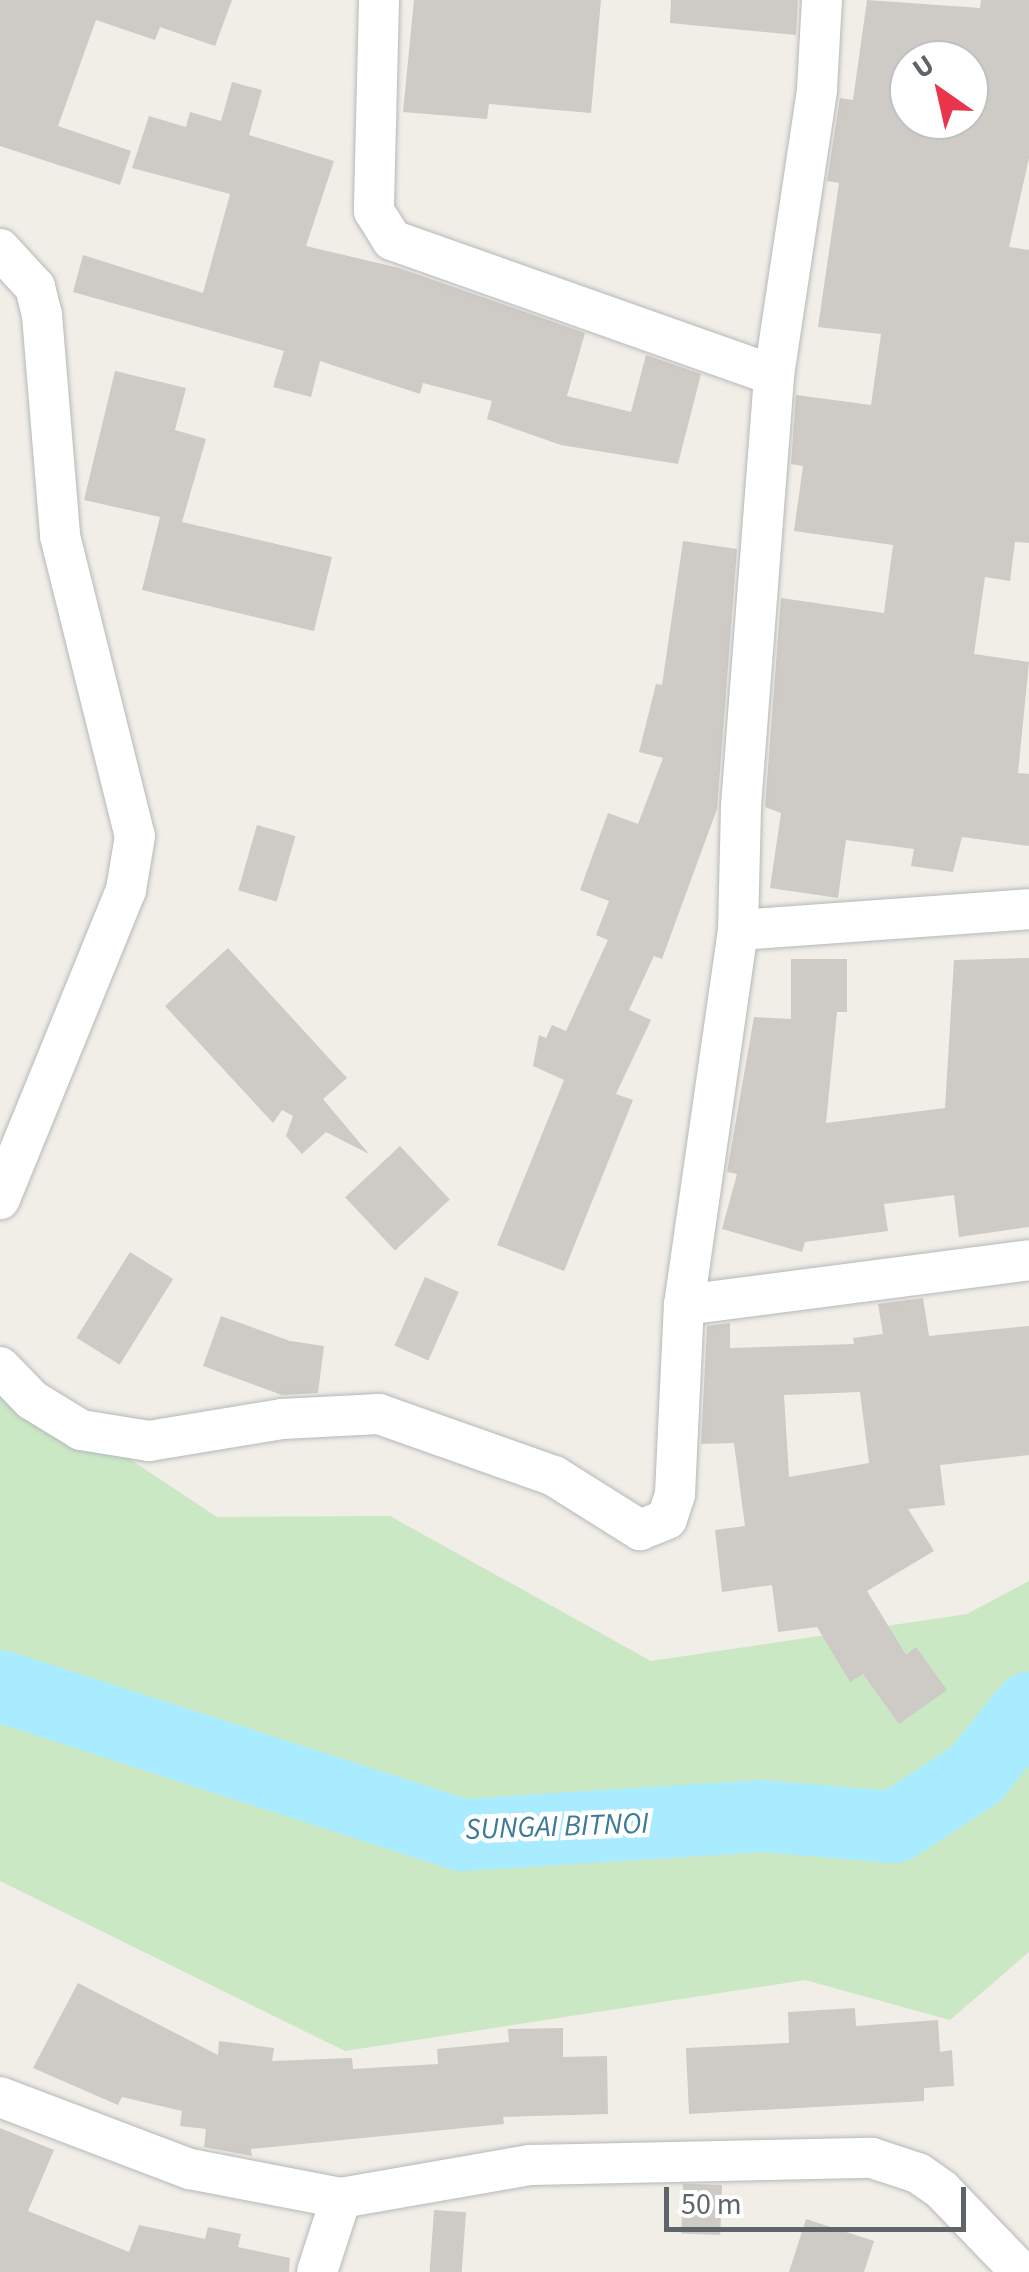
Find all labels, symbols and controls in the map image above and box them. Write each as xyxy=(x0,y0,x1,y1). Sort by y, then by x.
north arrow xyxy=(889,40,989,140)
text: U xyxy=(904,45,942,89)
water label: SUNGAI BITNOI xyxy=(465,1806,649,1848)
scale bar xyxy=(669,2167,972,2229)
text: 50 m xyxy=(681,2183,742,2226)

